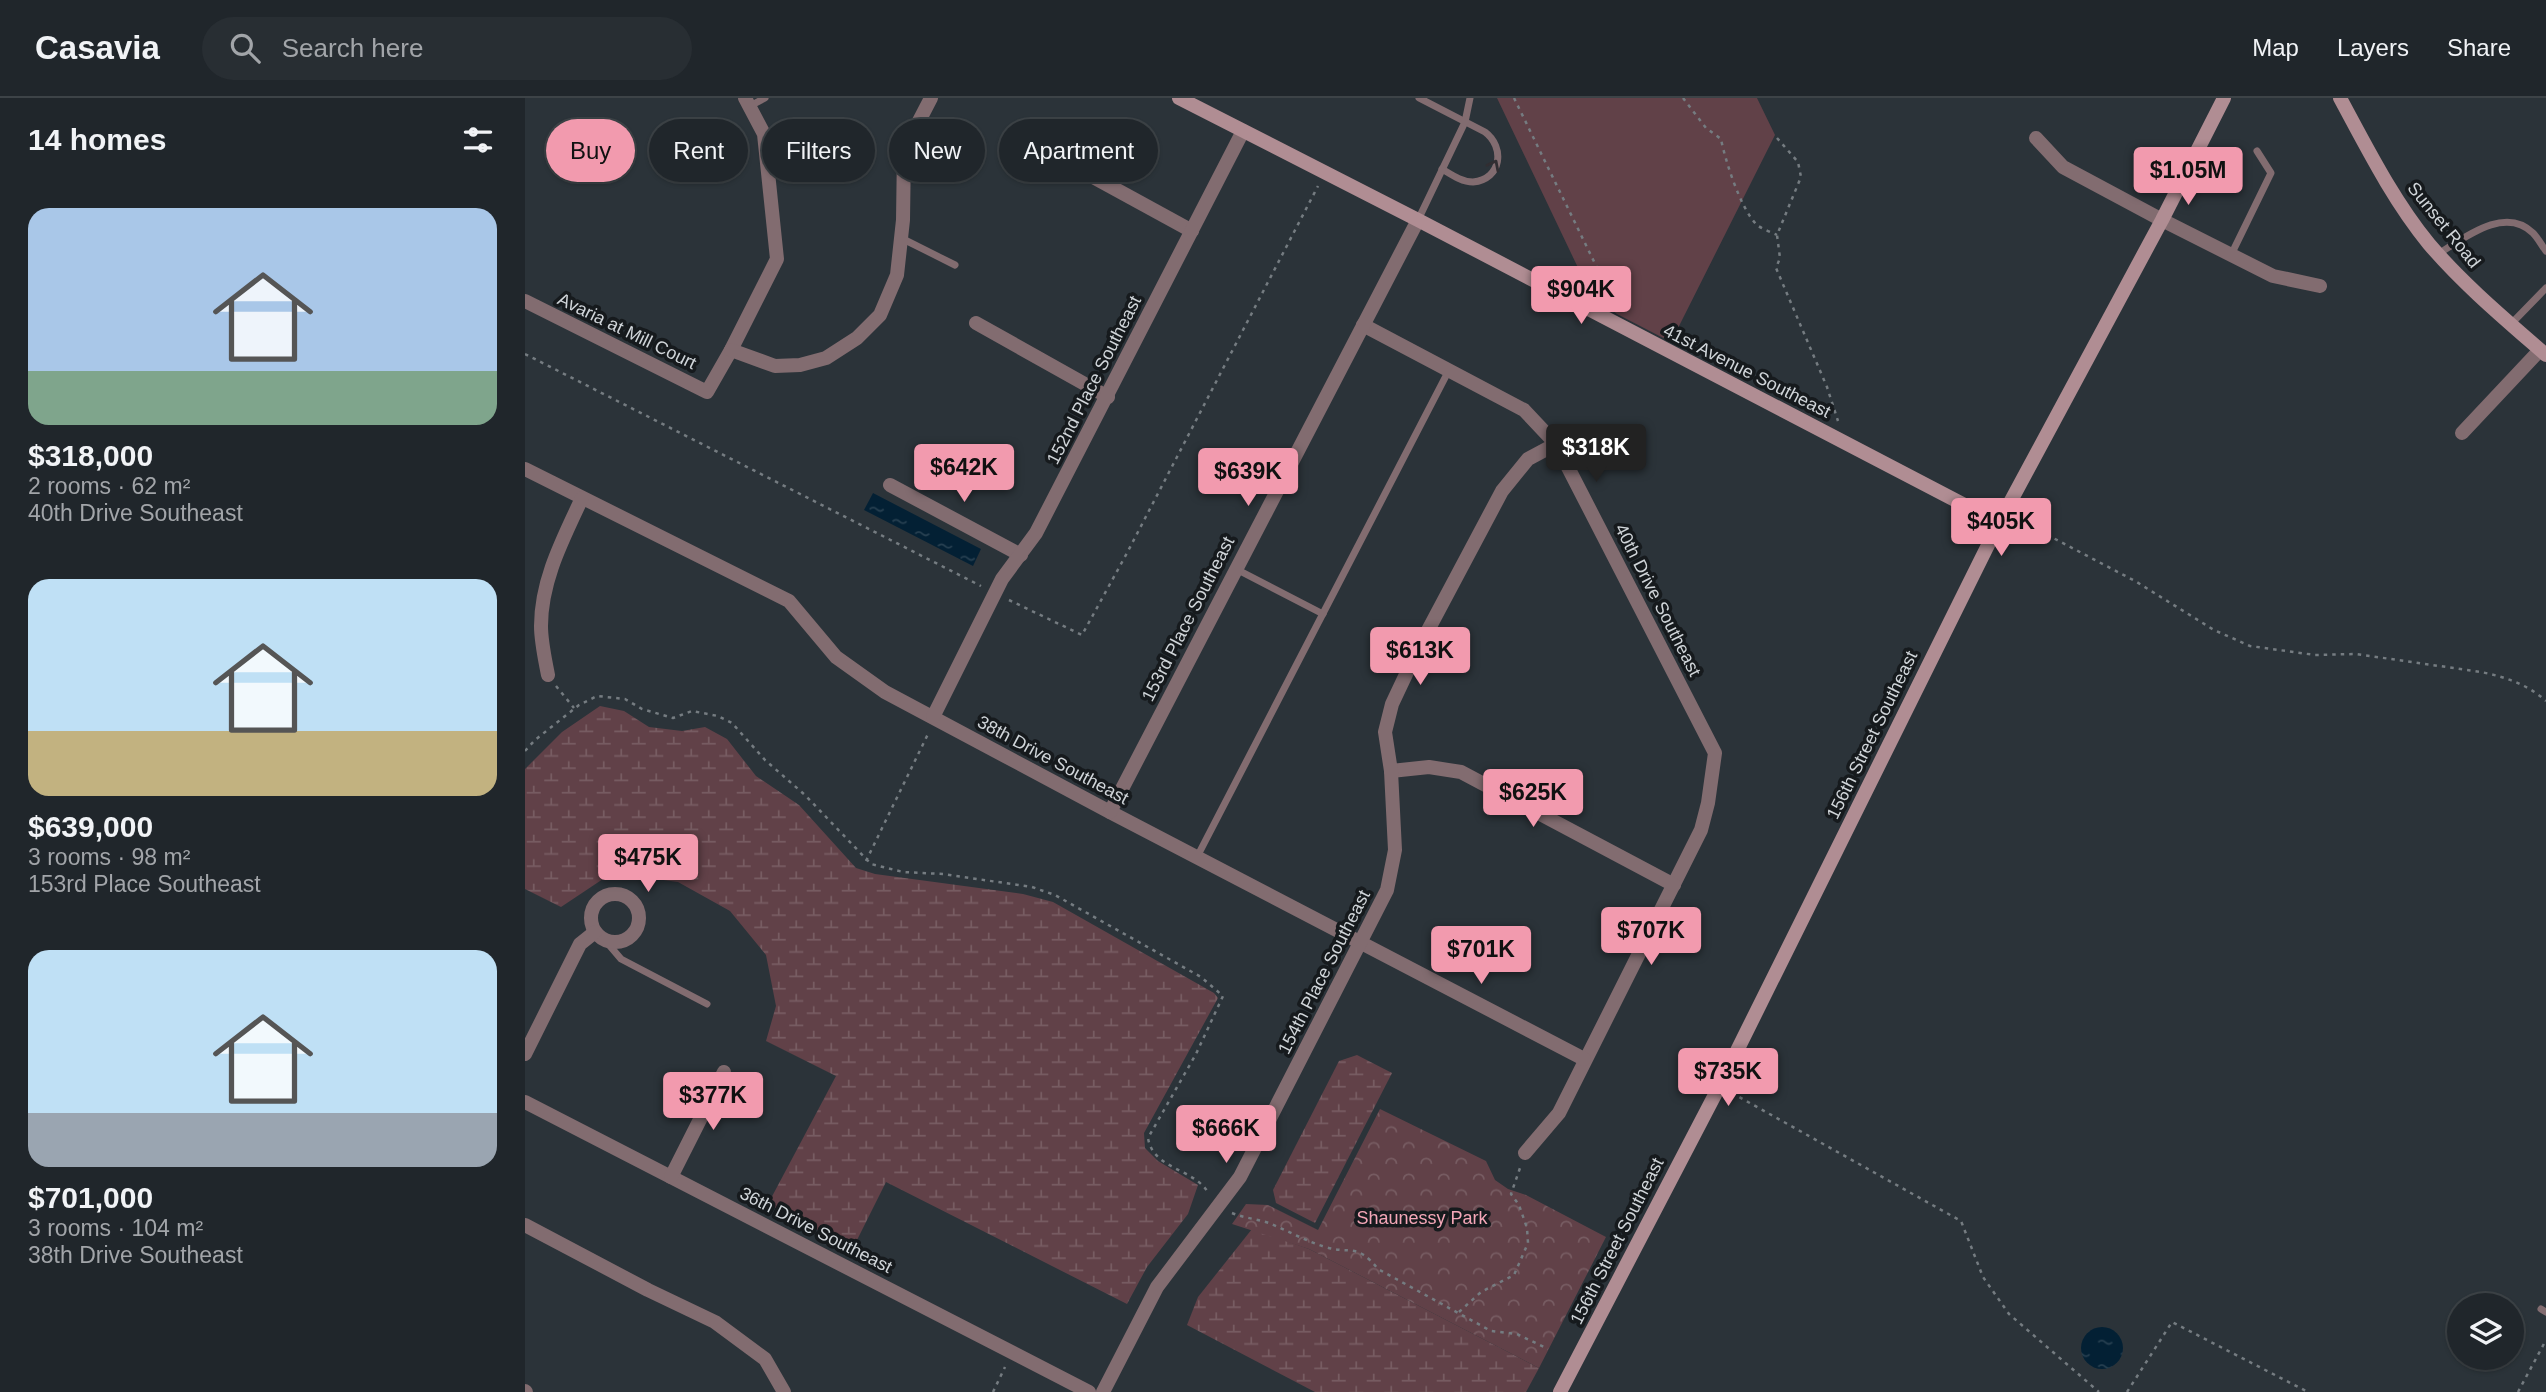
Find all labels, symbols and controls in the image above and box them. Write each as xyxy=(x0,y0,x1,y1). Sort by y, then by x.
search box xyxy=(202,17,692,80)
text: Casavia xyxy=(35,29,160,66)
icon: search xyxy=(226,29,264,67)
text: Search here xyxy=(282,33,423,63)
text: Map xyxy=(2252,34,2299,61)
text: Layers xyxy=(2337,34,2409,61)
text: Share xyxy=(2447,34,2511,61)
chip: Buy xyxy=(546,119,635,182)
chip: Rent xyxy=(649,119,748,182)
chip: Filters xyxy=(762,119,875,182)
chip: New xyxy=(889,119,985,182)
chip: Apartment xyxy=(999,119,1158,182)
icon: filters xyxy=(459,121,497,159)
text: 14 homes xyxy=(28,123,166,156)
pin: $1.05M xyxy=(2131,148,2245,207)
text: $1.05M xyxy=(2150,157,2226,183)
one-way arrow xyxy=(1485,160,1499,173)
street label: Sunset Road xyxy=(2403,178,2485,272)
icon: home xyxy=(200,254,326,380)
pin: $904K xyxy=(1532,266,1630,326)
text: $904K xyxy=(1547,276,1615,302)
street label: Avaria at Mill Court xyxy=(554,289,700,373)
street label: 152nd Place Southeast xyxy=(1043,293,1145,467)
street label: 41st Avenue Southeast xyxy=(1660,320,1834,422)
pin: $318K xyxy=(1547,424,1645,484)
text: $318K xyxy=(1562,434,1630,460)
text: $318,000 xyxy=(28,439,153,472)
pin: $642K xyxy=(915,444,1013,504)
pin: $639K xyxy=(1199,448,1297,508)
text: $642K xyxy=(930,454,998,480)
text: $639K xyxy=(1214,458,1282,484)
text: 2 rooms · 62 m² xyxy=(28,473,190,499)
pin: $405K xyxy=(1952,498,2050,558)
text: 40th Drive Southeast xyxy=(28,500,243,526)
text: $405K xyxy=(1967,508,2035,534)
street label: 40th Drive Southeast xyxy=(1611,521,1705,679)
street label: 153rd Place Southeast xyxy=(1138,533,1238,705)
icon: home xyxy=(200,625,326,751)
pin: $613K xyxy=(1371,628,1469,687)
text: $613K xyxy=(1386,637,1454,663)
street label: 156th Street Southeast xyxy=(1823,648,1921,822)
street label: 38th Drive Southeast xyxy=(974,712,1132,808)
pin: $625K xyxy=(1484,770,1582,829)
text: $625K xyxy=(1499,779,1567,805)
text: $639,000 xyxy=(28,810,153,843)
pin: $475K xyxy=(599,834,697,894)
text: 3 rooms · 98 m² xyxy=(28,844,190,870)
text: $475K xyxy=(614,844,682,870)
text: 153rd Place Southeast xyxy=(28,871,261,897)
street label: 154th Place Southeast xyxy=(1274,887,1374,1057)
pin: $707K xyxy=(1602,908,1700,967)
text: $707K xyxy=(1617,917,1685,943)
pin: $701K xyxy=(1432,926,1530,986)
text: $701K xyxy=(1447,936,1515,962)
icon: home xyxy=(200,996,326,1122)
pin: $735K xyxy=(1679,1048,1777,1108)
text: $735K xyxy=(1694,1058,1762,1084)
pin: $377K xyxy=(664,1072,762,1132)
text: $377K xyxy=(679,1082,747,1108)
pin: $666K xyxy=(1177,1105,1275,1165)
text: $666K xyxy=(1192,1115,1260,1141)
street label: 156th Street Southeast xyxy=(1566,1154,1668,1328)
text: $701,000 xyxy=(28,1181,153,1214)
street label: 36th Drive Southeast xyxy=(737,1183,895,1277)
park label: Shaunessy Park xyxy=(1356,1208,1489,1228)
text: 3 rooms · 104 m² xyxy=(28,1215,203,1241)
text: 38th Drive Southeast xyxy=(28,1242,243,1268)
map controls xyxy=(2447,1293,2524,1370)
button: layers xyxy=(2447,1293,2524,1370)

